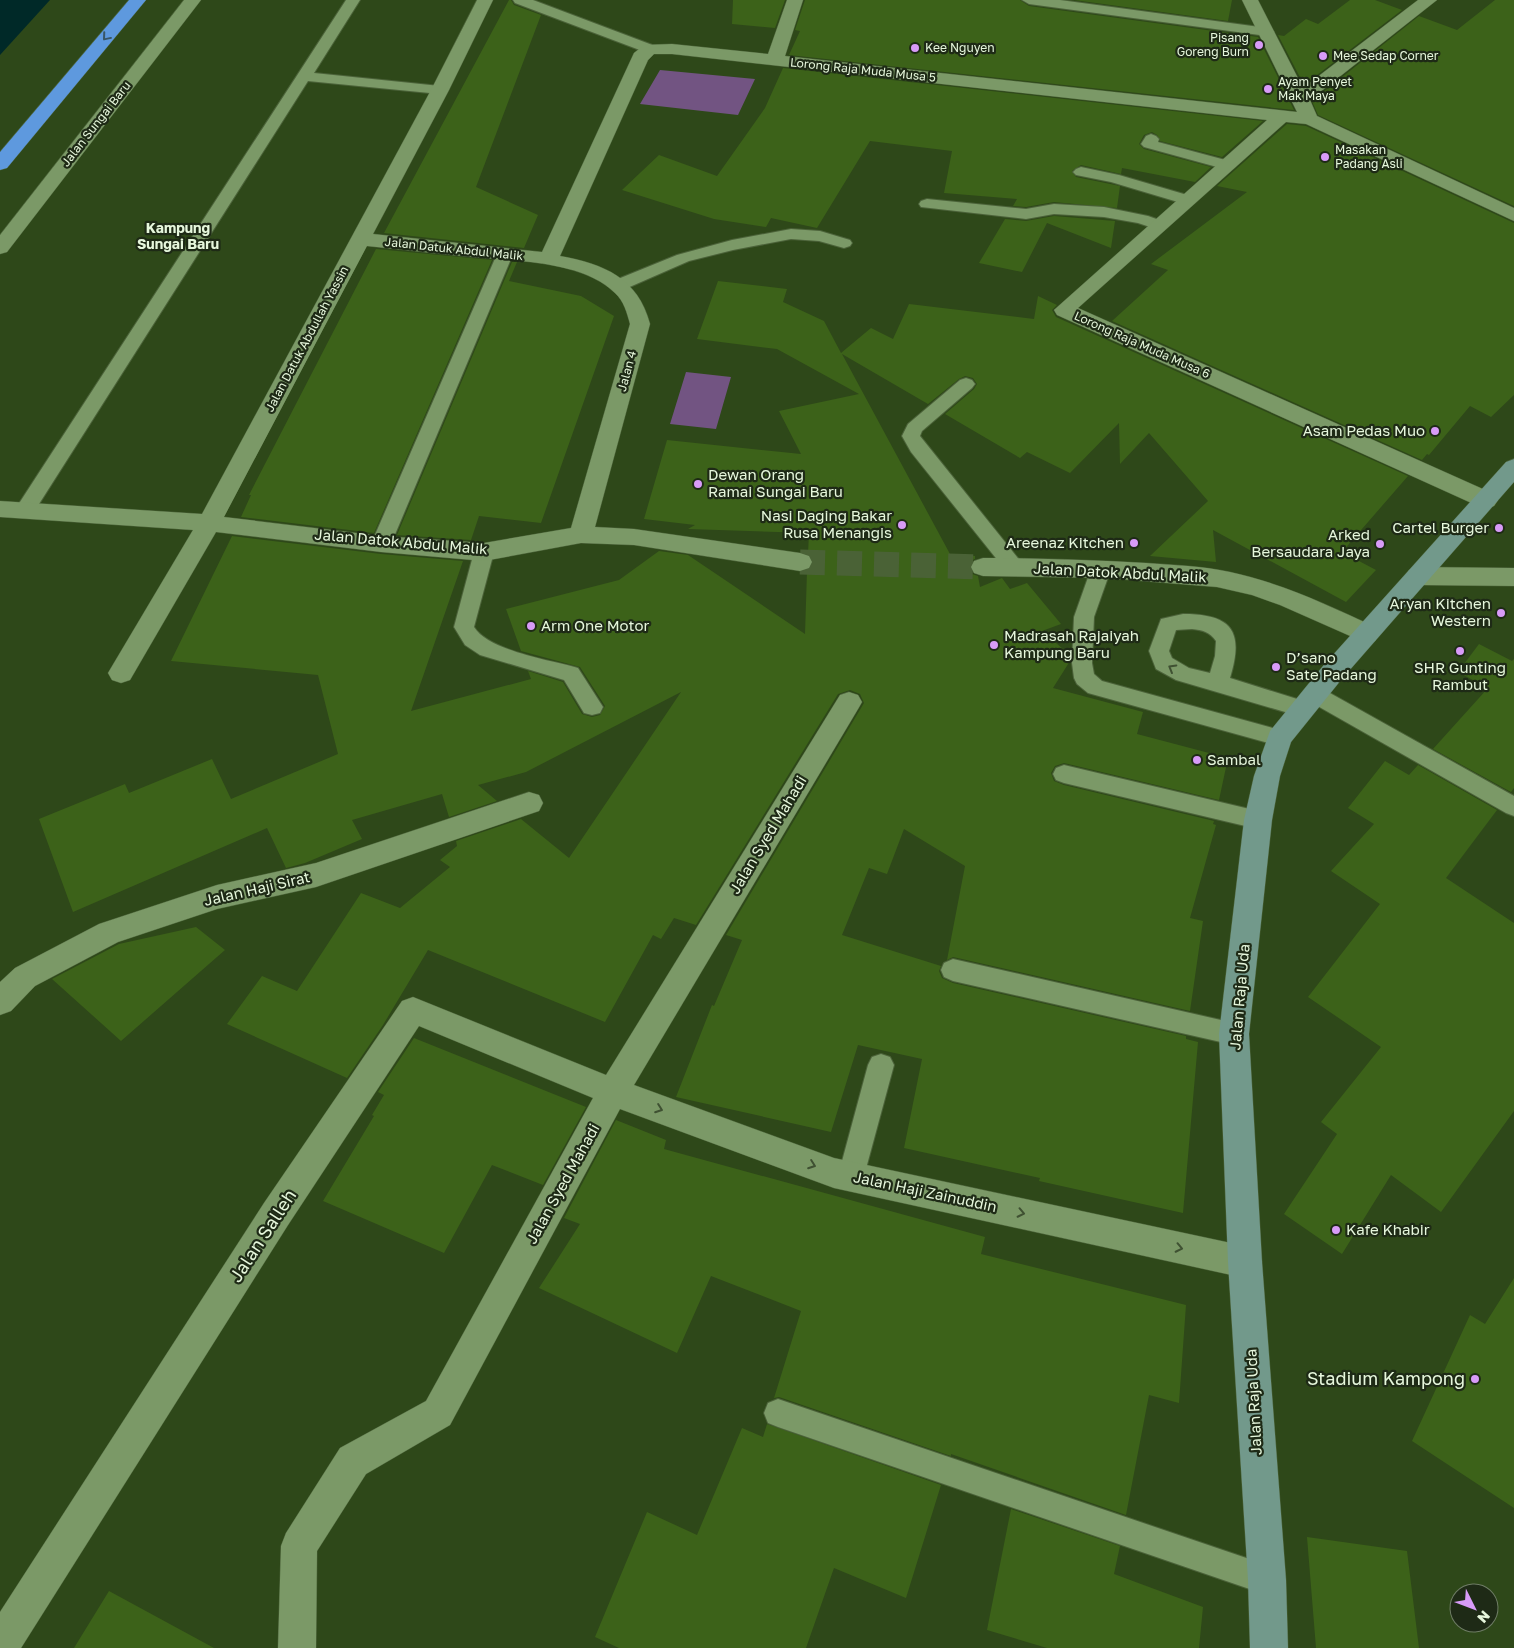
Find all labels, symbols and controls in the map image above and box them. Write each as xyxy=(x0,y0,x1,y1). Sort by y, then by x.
place label: Pisang Goreng Burn xyxy=(1177,30,1249,59)
one-way arrow xyxy=(103,32,112,41)
marker: Pisang Goreng Burn xyxy=(1253,39,1265,51)
place label: Kee Nguyen xyxy=(925,40,995,55)
marker: Kee Nguyen xyxy=(909,42,921,54)
place label: Mee Sedap Corner xyxy=(1333,48,1439,63)
marker: Mee Sedap Corner xyxy=(1317,50,1329,62)
street label: Lorong Raja Muda Musa 5 xyxy=(789,54,937,85)
place label: Ayam Penyet Mak Maya xyxy=(1278,74,1352,103)
street label: Jalan Sungai Baru xyxy=(58,78,134,169)
marker: Ayam Penyet Mak Maya xyxy=(1262,83,1274,95)
place label: Masakan Padang Asli xyxy=(1335,142,1403,171)
marker: Masakan Padang Asli xyxy=(1319,151,1331,163)
district label: Kampung Sungai Baru xyxy=(137,219,219,252)
street label: Jalan Datuk Abdul Malik xyxy=(384,234,524,263)
street label: Jalan Datuk Abdullah Yassin xyxy=(262,263,351,414)
street label: Lorong Raja Muda Musa 6 xyxy=(1072,308,1212,381)
street label: Jalan 4 xyxy=(614,349,639,393)
place label: Asam Pedas Muo xyxy=(1303,421,1425,439)
marker: Asam Pedas Muo xyxy=(1429,425,1441,437)
place label: Dewan Orang Ramai Sungai Baru xyxy=(708,465,843,500)
marker: Dewan Orang Ramai Sungai Baru xyxy=(692,478,704,490)
place label: Nasi Daging Bakar Rusa Menangis xyxy=(761,506,892,541)
place label: Cartel Burger xyxy=(1392,518,1489,536)
marker: Nasi Daging Bakar Rusa Menangis xyxy=(896,519,908,531)
marker: Cartel Burger xyxy=(1493,522,1505,534)
street label: Jalan Datok Abdul Malik xyxy=(314,524,489,558)
place label: Arked Bersaudara Jaya xyxy=(1251,525,1370,560)
place label: Areenaz Kitchen xyxy=(1006,533,1124,551)
marker: Areenaz Kitchen xyxy=(1128,537,1140,549)
marker: Arked Bersaudara Jaya xyxy=(1374,538,1386,550)
street label: Jalan Datok Abdul Malik xyxy=(1033,558,1208,586)
place label: Aryan Kitchen Western xyxy=(1390,594,1491,629)
marker: Aryan Kitchen Western xyxy=(1495,607,1507,619)
place label: Arm One Motor xyxy=(541,616,650,634)
marker: Arm One Motor xyxy=(525,620,537,632)
place label: Madrasah Rajaiyah Kampung Baru xyxy=(1004,626,1139,661)
marker: Madrasah Rajaiyah Kampung Baru xyxy=(988,639,1000,651)
marker: SHR Gunting Rambut xyxy=(1454,645,1466,657)
place label: D’sano Sate Padang xyxy=(1286,648,1377,683)
place label: SHR Gunting Rambut xyxy=(1414,658,1506,693)
marker: D’sano Sate Padang xyxy=(1270,661,1282,673)
one-way arrow xyxy=(1169,664,1178,674)
place label: Sambal xyxy=(1207,750,1261,768)
marker: Sambal xyxy=(1191,754,1203,766)
street label: Jalan Syed Mahadi xyxy=(725,772,810,897)
street label: Jalan Haji Sirat xyxy=(202,867,312,909)
street label: Jalan Raja Uda xyxy=(1225,943,1253,1051)
one-way arrow xyxy=(654,1103,663,1113)
street label: Jalan Syed Mahadi xyxy=(522,1120,603,1247)
one-way arrow xyxy=(807,1159,815,1169)
street label: Jalan Haji Zainuddin xyxy=(852,1167,999,1215)
street label: Jalan Salleh xyxy=(224,1185,300,1286)
one-way arrow xyxy=(1016,1207,1025,1218)
place label: Kafe Khabir xyxy=(1346,1220,1430,1238)
marker: Kafe Khabir xyxy=(1330,1224,1342,1236)
one-way arrow xyxy=(1175,1242,1184,1253)
street label: Jalan Raja Uda xyxy=(1241,1348,1265,1456)
place label: Stadium Kampong xyxy=(1307,1367,1465,1389)
marker: Stadium Kampong xyxy=(1469,1373,1481,1385)
north arrow xyxy=(1449,1583,1499,1633)
text: N xyxy=(1474,1607,1494,1627)

